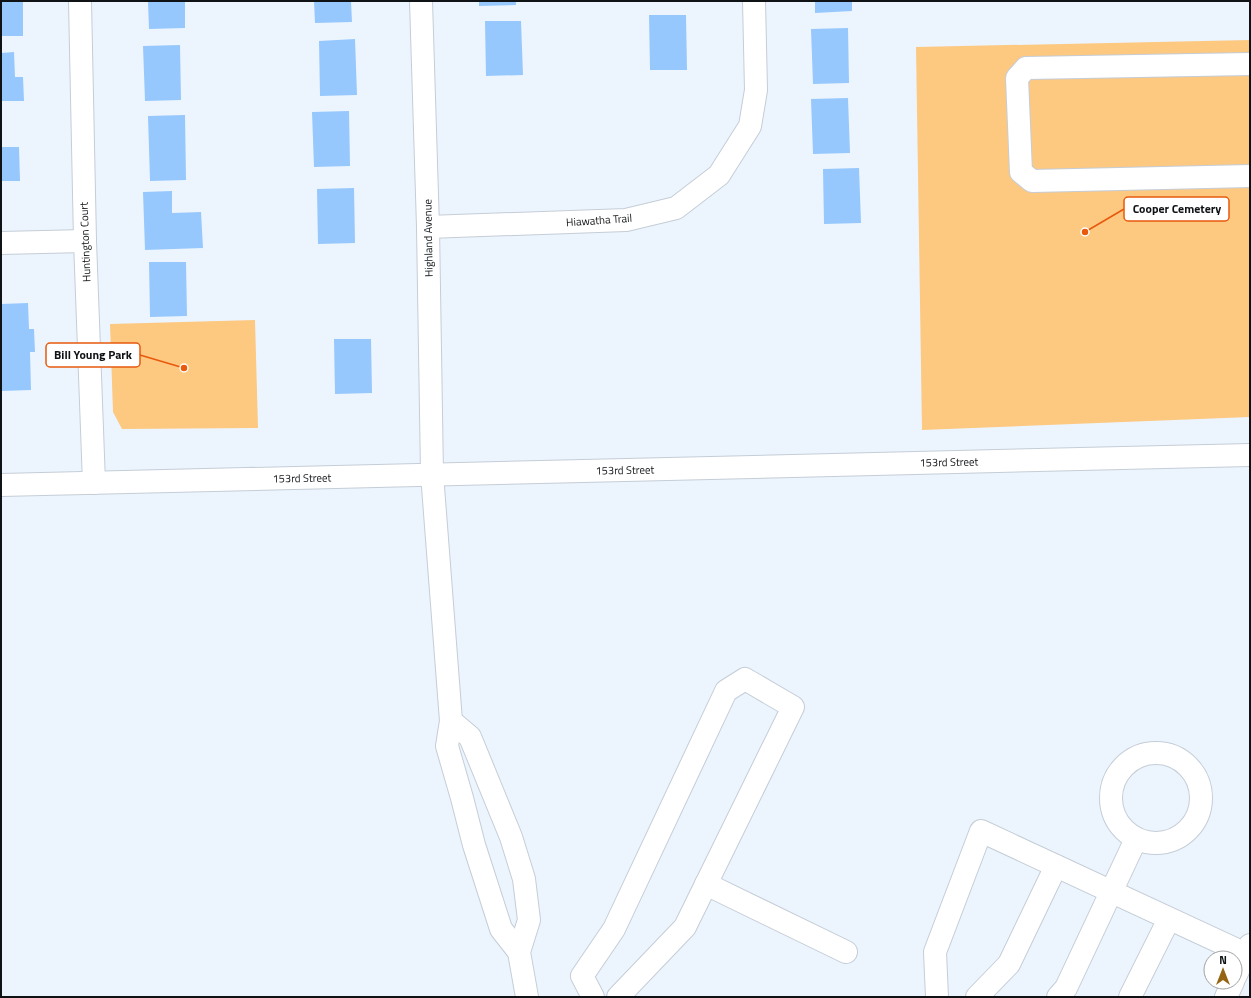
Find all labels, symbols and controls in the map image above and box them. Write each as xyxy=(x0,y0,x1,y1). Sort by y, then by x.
callout: Cooper Cemetery xyxy=(1124,197,1229,221)
street label: Highland Avenue xyxy=(419,198,437,277)
text: Cooper Cemetery xyxy=(1133,199,1221,218)
street label: Huntington Court xyxy=(76,202,94,282)
street label: Hiawatha Trail xyxy=(566,210,632,230)
callout: Bill Young Park xyxy=(46,343,140,367)
text: Bill Young Park xyxy=(54,345,133,364)
street label: 153rd Street xyxy=(919,453,979,471)
street label: 153rd Street xyxy=(595,461,655,479)
street label: 153rd Street xyxy=(272,469,332,487)
north arrow xyxy=(1203,950,1243,990)
text: N xyxy=(1219,952,1227,968)

